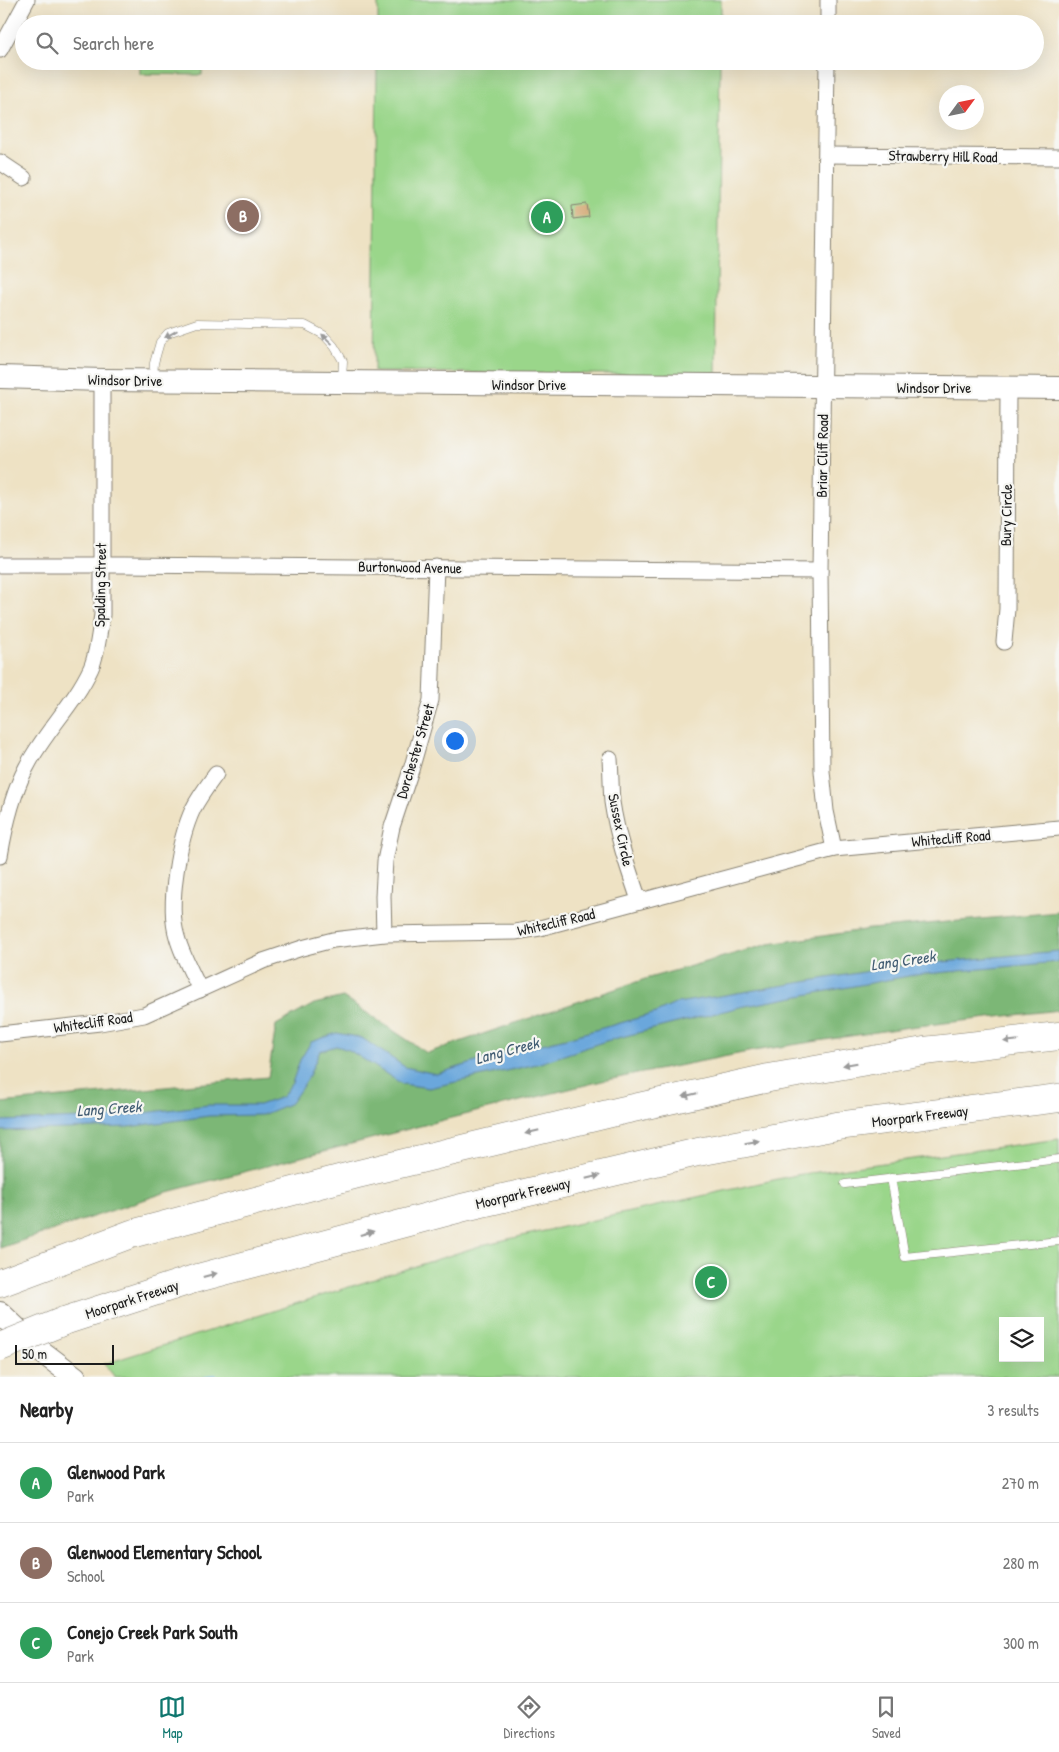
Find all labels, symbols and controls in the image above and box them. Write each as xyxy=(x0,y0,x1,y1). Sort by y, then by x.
search box xyxy=(15,15,1044,70)
icon: search xyxy=(33,29,61,57)
text: Search here xyxy=(73,30,154,56)
north arrow xyxy=(939,85,984,130)
street label: Strawberry Hill Road xyxy=(888,145,998,167)
pin: B xyxy=(227,197,259,235)
pin: A xyxy=(531,198,563,236)
one-way arrow xyxy=(164,330,179,338)
one-way arrow xyxy=(321,333,333,345)
street label: Windsor Drive xyxy=(88,369,162,391)
street label: Windsor Drive xyxy=(492,374,566,395)
street label: Windsor Drive xyxy=(897,377,971,398)
street label: Briar Cliff Road xyxy=(811,414,833,498)
street label: Bury Circle xyxy=(995,484,1017,546)
street label: Spalding Street xyxy=(89,542,111,627)
street label: Burtonwood Avenue xyxy=(358,556,462,578)
street label: Dorchester Street xyxy=(391,700,440,801)
your location xyxy=(442,728,468,754)
street label: Sussex Circle xyxy=(603,792,639,868)
street label: Whitecliff Road xyxy=(911,824,991,852)
street label: Whitecliff Road xyxy=(515,903,597,941)
water label: Lang Creek xyxy=(870,944,938,975)
street label: Whitecliff Road xyxy=(52,1006,134,1038)
water label: Lang Creek xyxy=(473,1031,542,1069)
one-way arrow xyxy=(1002,1037,1018,1045)
one-way arrow xyxy=(841,1060,857,1068)
one-way arrow xyxy=(683,1091,698,1099)
water label: Lang Creek xyxy=(76,1095,143,1121)
street label: Moorpark Freeway xyxy=(871,1100,969,1132)
one-way arrow xyxy=(525,1128,540,1136)
one-way arrow xyxy=(744,1138,759,1146)
street label: Moorpark Freeway xyxy=(473,1172,573,1214)
one-way arrow xyxy=(586,1173,601,1181)
one-way arrow xyxy=(360,1229,375,1237)
pin: C xyxy=(695,1263,727,1301)
one-way arrow xyxy=(203,1271,218,1279)
street label: Moorpark Freeway xyxy=(83,1274,181,1324)
map controls xyxy=(999,1317,1044,1362)
button: layers xyxy=(999,1317,1044,1362)
scale bar xyxy=(15,1342,114,1365)
text: 50 m xyxy=(22,1344,47,1363)
text: Nearby xyxy=(20,1395,73,1424)
text: 3 results xyxy=(987,1399,1039,1421)
text: Glenwood Park xyxy=(67,1459,165,1485)
text: A xyxy=(32,1472,40,1494)
text: 270 m xyxy=(1002,1472,1039,1494)
text: Park xyxy=(67,1485,94,1507)
text: Glenwood Elementary School xyxy=(67,1539,261,1565)
text: B xyxy=(32,1552,40,1574)
text: 280 m xyxy=(1003,1552,1039,1574)
text: School xyxy=(67,1565,104,1587)
text: Conejo Creek Park South xyxy=(67,1619,237,1645)
text: C xyxy=(32,1632,40,1654)
text: 300 m xyxy=(1003,1632,1039,1654)
text: Park xyxy=(67,1645,94,1667)
tab: Map xyxy=(158,1693,186,1742)
tab: Directions xyxy=(503,1693,555,1742)
tab: Saved xyxy=(872,1693,901,1742)

